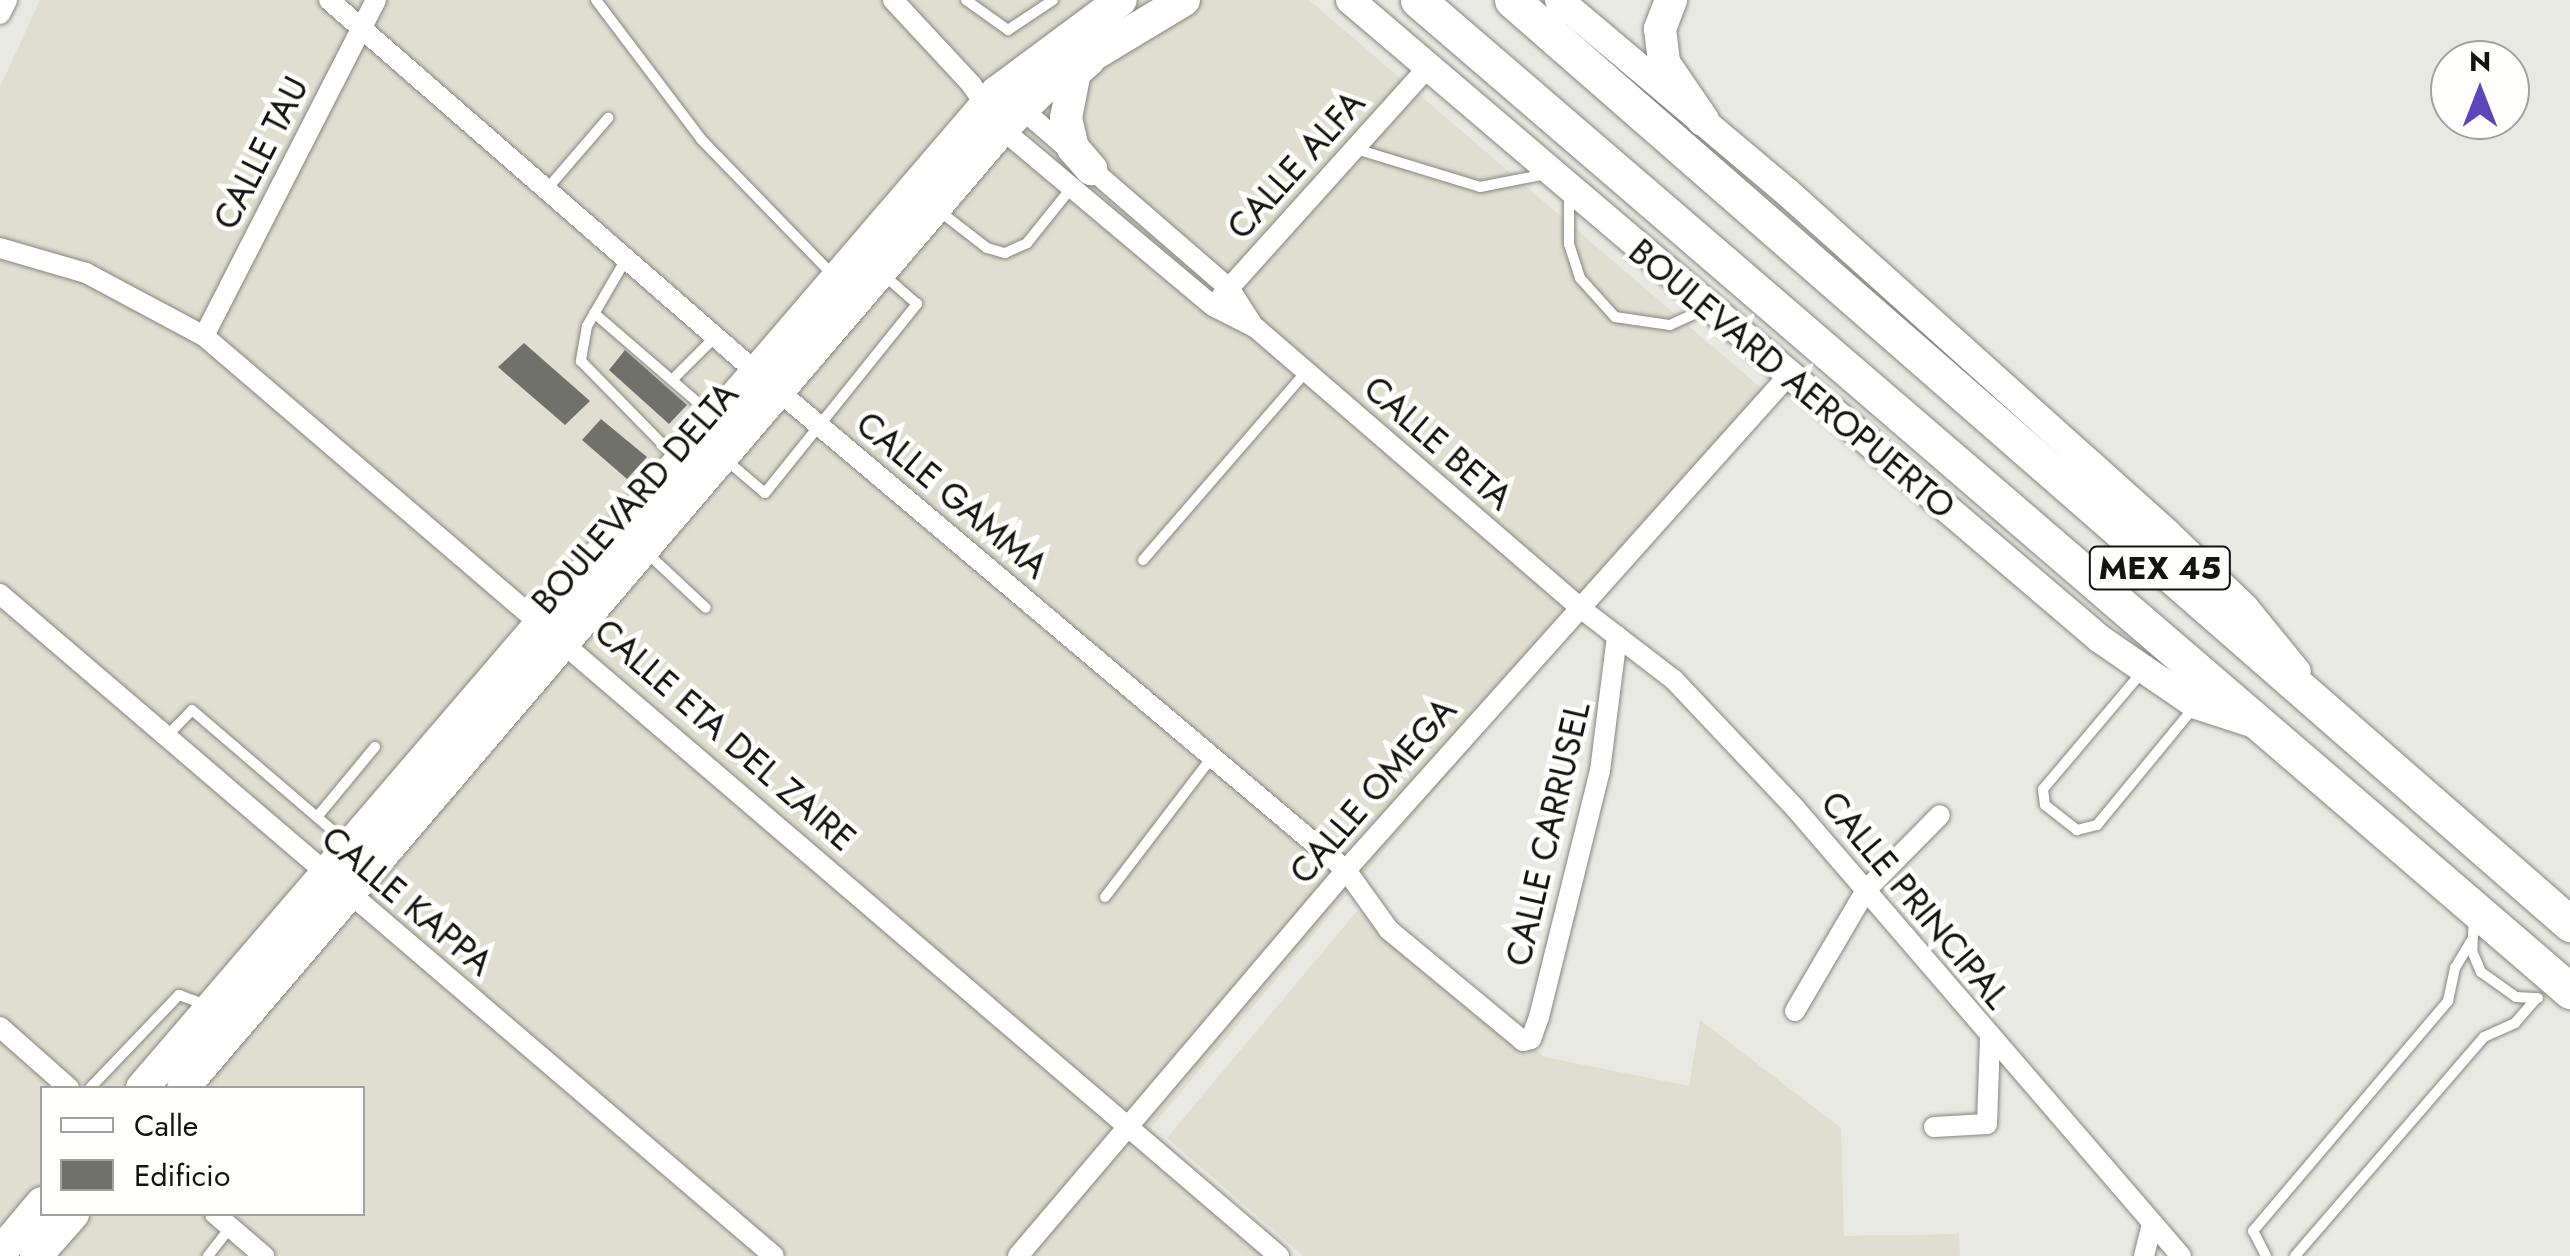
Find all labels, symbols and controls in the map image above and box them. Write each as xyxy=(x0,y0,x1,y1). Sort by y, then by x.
north arrow xyxy=(2430,40,2530,140)
text: N xyxy=(2469,41,2491,82)
street label: CALLE TAU xyxy=(205,70,317,236)
street label: CALLE ALFA xyxy=(1219,82,1373,248)
street label: BOULEVARD AEROPUERTO xyxy=(1621,230,1963,528)
street label: CALLE BETA xyxy=(1355,367,1521,519)
street label: BOULEVARD DELTA xyxy=(523,374,747,622)
street label: CALLE GAMMA xyxy=(848,403,1056,587)
road number: MEX 45 xyxy=(2088,541,2232,595)
street label: CALLE ETA DEL ZAIRE xyxy=(586,610,864,860)
street label: CALLE OMEGA xyxy=(1281,690,1465,892)
street label: CALLE CARRUSEL xyxy=(1497,698,1599,970)
street label: CALLE PRINCIPAL xyxy=(1812,783,2018,1017)
street label: CALLE KAPPA xyxy=(313,818,501,984)
legend xyxy=(40,1086,365,1216)
text: Calle xyxy=(134,1104,198,1147)
text: Edificio xyxy=(134,1154,230,1197)

